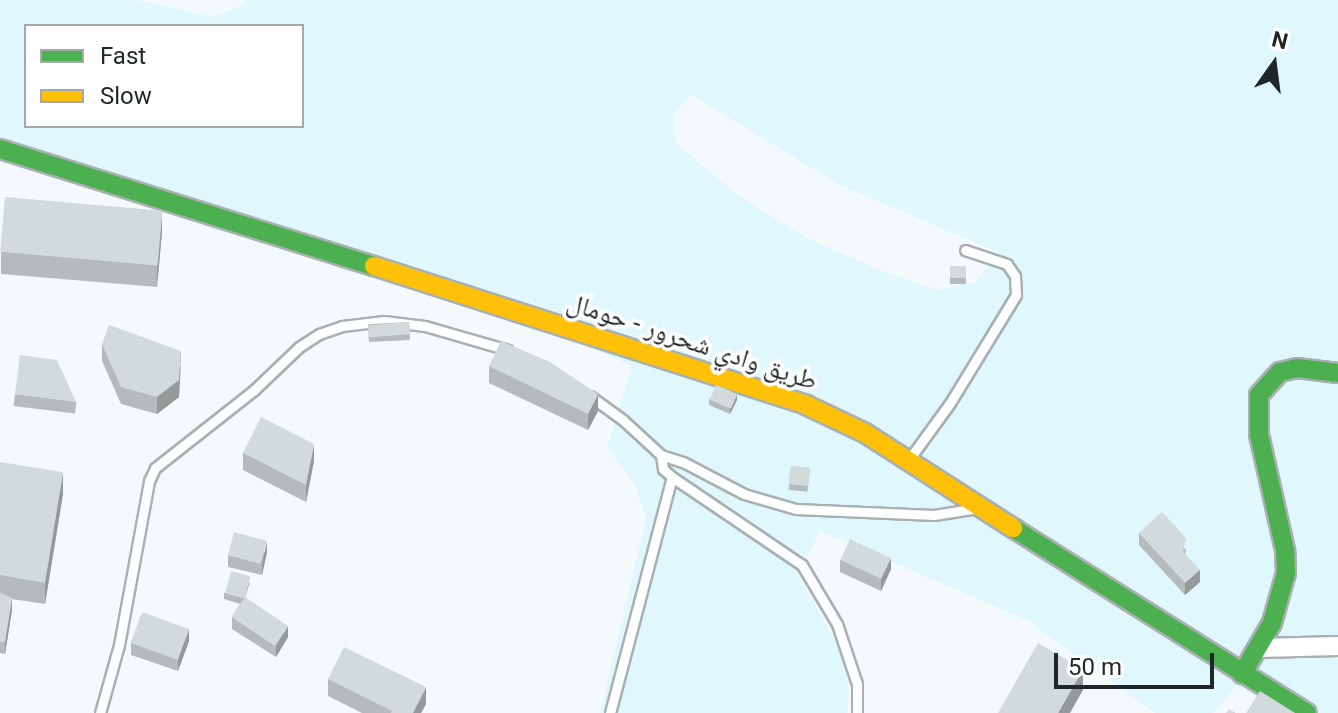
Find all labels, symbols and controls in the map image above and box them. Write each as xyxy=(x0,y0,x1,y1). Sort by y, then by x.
legend xyxy=(24,24,304,128)
north arrow xyxy=(1234,24,1314,104)
text: N xyxy=(1269,26,1290,54)
text: Fast xyxy=(100,42,146,70)
text: Slow xyxy=(100,82,152,110)
street label: طريق وادي شحرور - حومال xyxy=(563,287,821,397)
scale bar xyxy=(1058,637,1218,687)
text: 50 m xyxy=(1068,653,1122,681)

